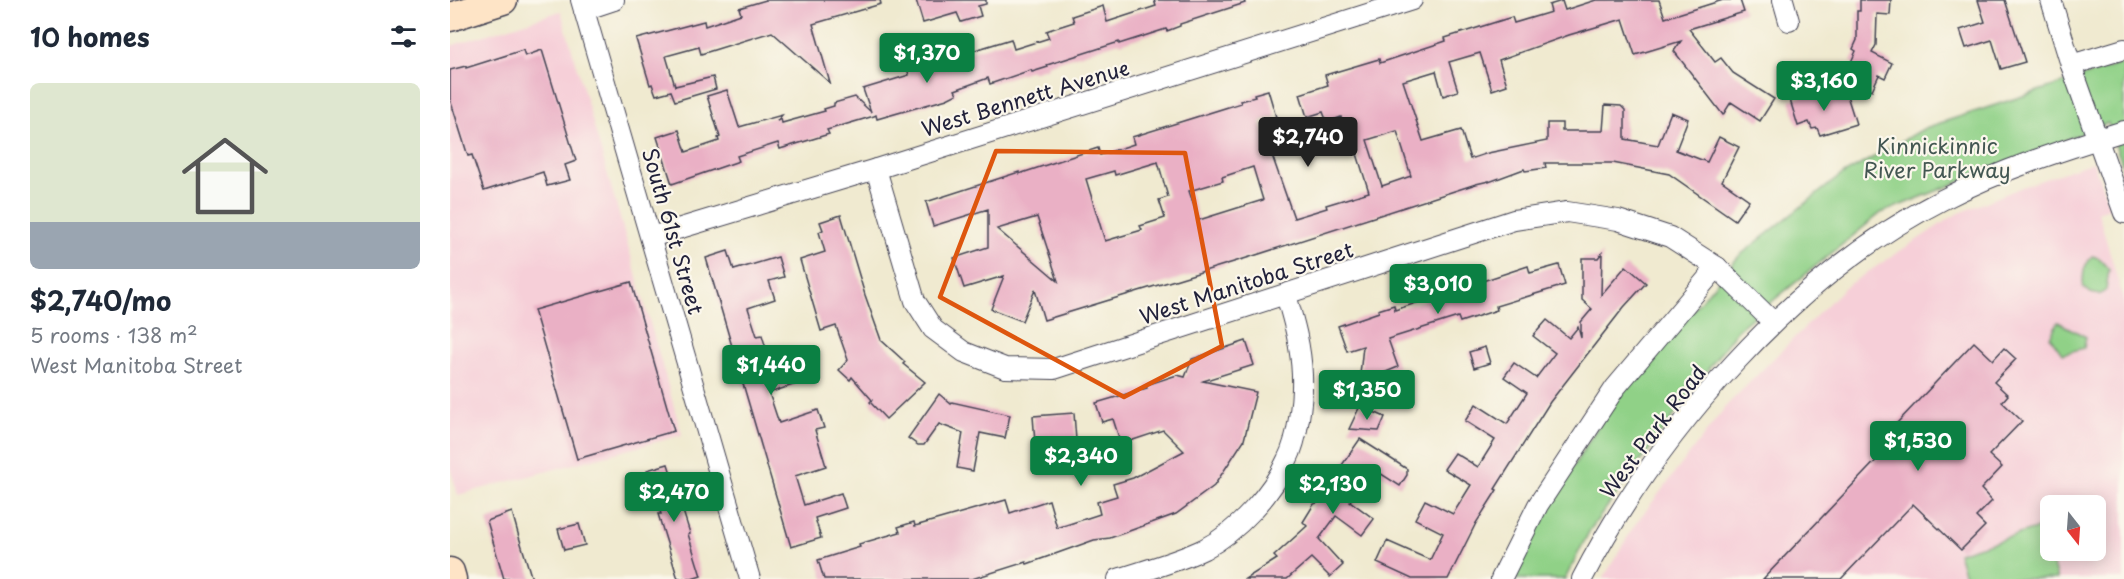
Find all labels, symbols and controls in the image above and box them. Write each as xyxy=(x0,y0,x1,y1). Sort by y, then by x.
text: 10 homes xyxy=(30,17,150,56)
icon: filters xyxy=(387,20,420,53)
pin: $1,370 xyxy=(878,33,976,84)
text: $1,370 xyxy=(894,37,960,67)
street label: West Bennett Avenue xyxy=(917,50,1133,144)
pin: $3,160 xyxy=(1775,61,1873,112)
text: $3,160 xyxy=(1791,65,1857,95)
pin: $2,740 xyxy=(1259,117,1357,168)
text: $2,740 xyxy=(1272,121,1344,151)
icon: home xyxy=(171,122,279,230)
park label: Kinnickinnic River Parkway xyxy=(1863,129,2011,185)
street label: South 61st Street xyxy=(635,144,713,318)
street label: West Manitoba Street xyxy=(1135,232,1357,332)
pin: $3,010 xyxy=(1389,264,1487,315)
text: $3,010 xyxy=(1404,268,1472,298)
text: $2,740/mo xyxy=(30,281,171,320)
text: 5 rooms · 138 m² xyxy=(30,320,198,350)
pin: $1,440 xyxy=(722,345,820,396)
text: $1,440 xyxy=(736,349,806,379)
text: West Manitoba Street xyxy=(30,350,242,380)
street label: West Park Road xyxy=(1591,357,1713,505)
pin: $1,350 xyxy=(1318,370,1416,421)
text: $1,350 xyxy=(1333,374,1401,404)
pin: $1,530 xyxy=(1869,421,1967,472)
text: $1,530 xyxy=(1884,425,1952,455)
pin: $2,340 xyxy=(1032,436,1130,487)
text: $2,340 xyxy=(1044,440,1118,470)
pin: $2,130 xyxy=(1284,464,1382,515)
text: $2,130 xyxy=(1299,468,1367,498)
pin: $2,470 xyxy=(625,472,723,523)
text: $2,470 xyxy=(639,476,709,506)
north arrow xyxy=(2040,495,2106,561)
map controls xyxy=(2040,495,2106,561)

